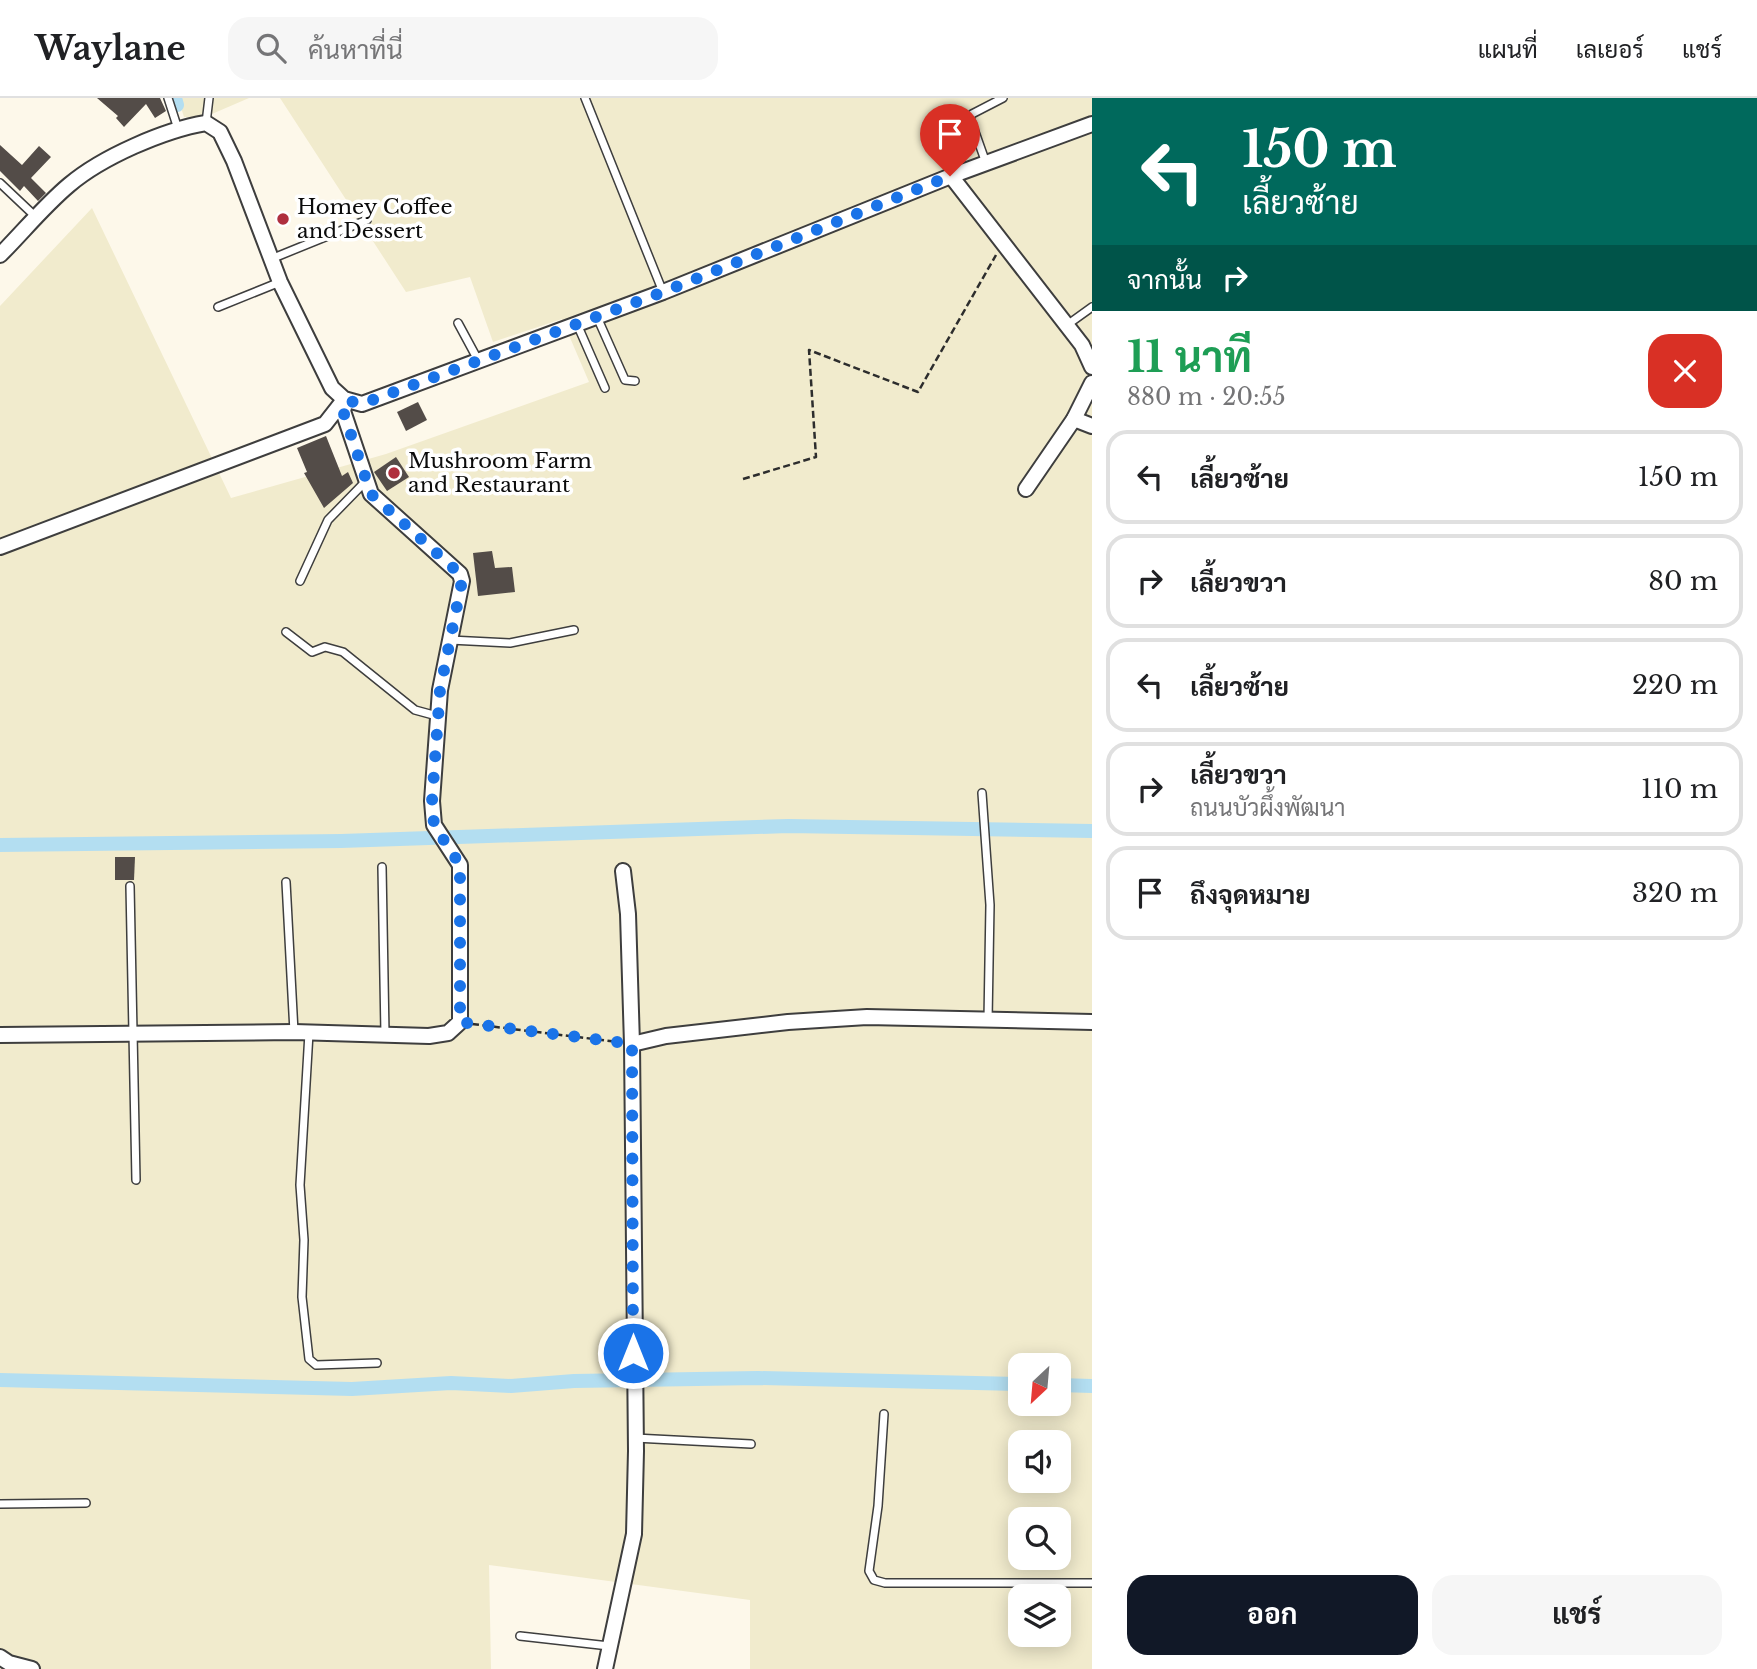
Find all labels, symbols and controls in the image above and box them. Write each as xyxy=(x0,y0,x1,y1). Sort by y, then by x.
search box xyxy=(228,17,718,80)
text: Waylane xyxy=(35,28,186,69)
icon: search xyxy=(252,29,290,67)
text: ค้นหาที่นี่ xyxy=(308,34,403,66)
text: แผนที่ xyxy=(1478,35,1538,64)
text: เลเยอร์ xyxy=(1576,35,1644,64)
text: แชร์ xyxy=(1682,35,1722,64)
pin xyxy=(920,104,980,176)
icon: arrive xyxy=(931,115,969,153)
text: 150 m xyxy=(1242,119,1397,180)
icon: left xyxy=(1127,126,1218,217)
text: เลี้ยวซ้าย xyxy=(1242,183,1359,223)
place label: Homey Coffee and Dessert xyxy=(297,194,452,244)
marker: Homey Coffee and Dessert xyxy=(275,211,291,227)
icon: right xyxy=(1216,259,1254,297)
text: จากนั้น xyxy=(1127,264,1202,296)
text: 11 นาที xyxy=(1127,331,1252,383)
button: close xyxy=(1648,334,1722,408)
text: 880 m · 20:55 xyxy=(1127,383,1286,411)
place label: Mushroom Farm and Restaurant xyxy=(408,448,592,498)
icon: left xyxy=(1131,458,1169,496)
text: 150 m xyxy=(1638,461,1718,493)
text: เลี้ยวซ้าย xyxy=(1190,463,1289,495)
marker: Mushroom Farm and Restaurant xyxy=(386,465,402,481)
icon: right xyxy=(1131,562,1169,600)
text: 80 m xyxy=(1648,565,1718,597)
text: เลี้ยวขวา xyxy=(1190,567,1287,599)
icon: left xyxy=(1131,666,1169,704)
text: 220 m xyxy=(1632,669,1718,701)
text: เลี้ยวซ้าย xyxy=(1190,671,1289,703)
text: เลี้ยวขวา xyxy=(1190,759,1287,791)
icon: right xyxy=(1131,770,1169,808)
text: 110 m xyxy=(1641,773,1718,805)
text: ถนนบัวผึ้งพัฒนา xyxy=(1190,794,1346,822)
icon: arrive xyxy=(1131,874,1169,912)
text: 320 m xyxy=(1632,877,1718,909)
text: ถึงจุดหมาย xyxy=(1190,879,1311,911)
position arrow xyxy=(596,1316,670,1390)
north arrow xyxy=(1008,1353,1071,1416)
map controls xyxy=(1008,1353,1071,1647)
button: sound xyxy=(1008,1430,1071,1493)
button: search xyxy=(1008,1507,1071,1570)
button: ออก xyxy=(1127,1575,1418,1655)
button: แชร์ xyxy=(1432,1575,1722,1655)
button: layers xyxy=(1008,1584,1071,1647)

